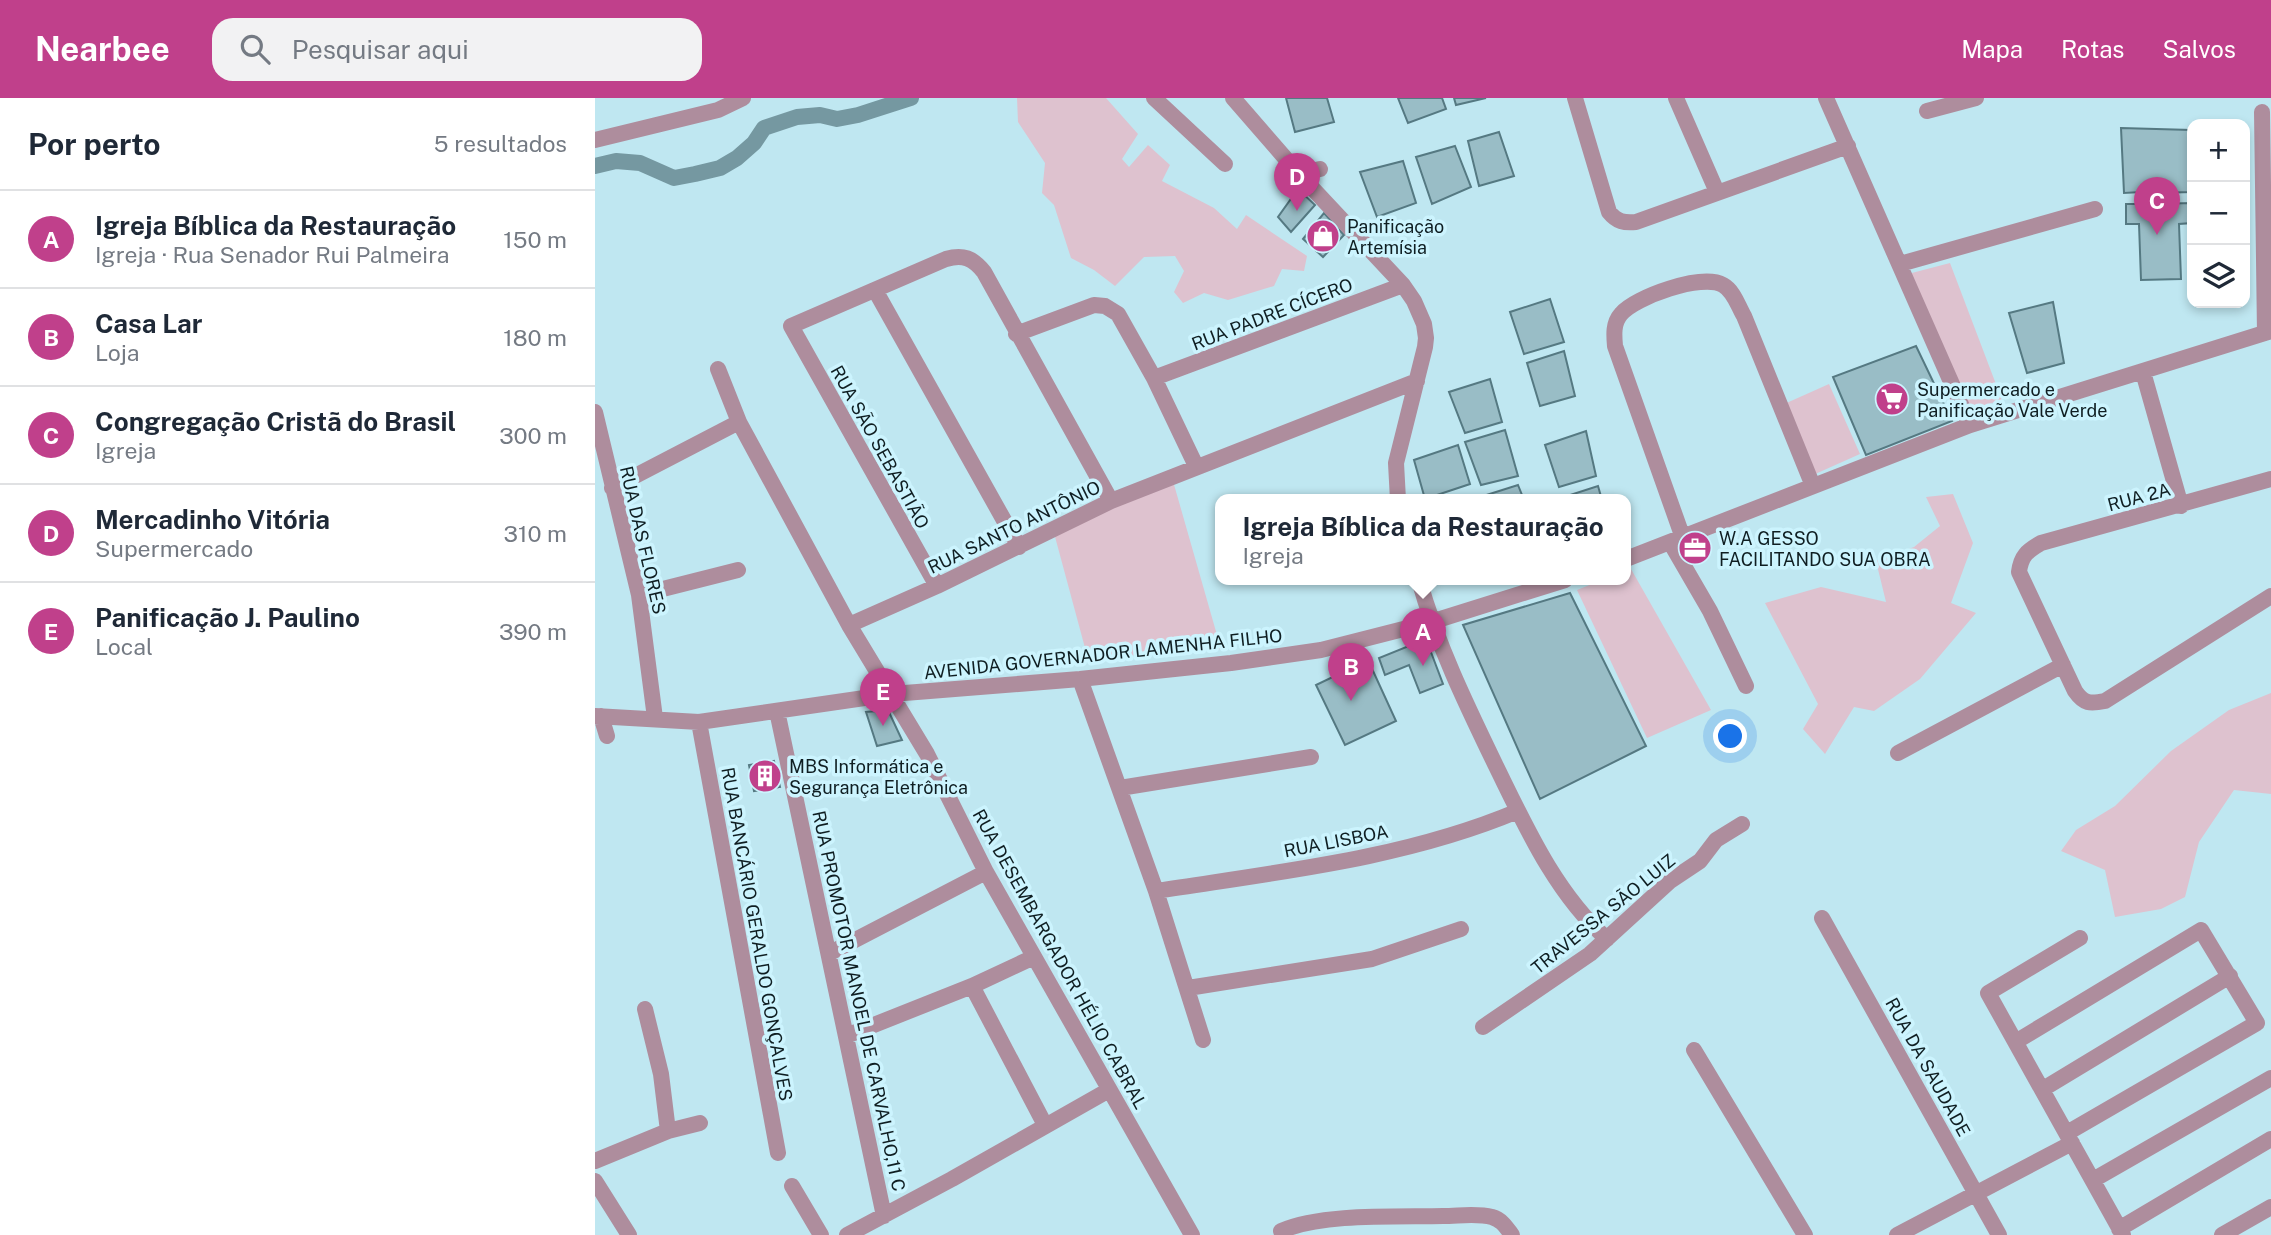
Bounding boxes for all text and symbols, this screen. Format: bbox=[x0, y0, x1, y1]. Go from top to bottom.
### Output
search box bbox=[212, 18, 702, 81]
text: Nearbee bbox=[35, 30, 170, 68]
icon: search bbox=[236, 30, 274, 68]
text: Pesquisar aqui bbox=[292, 34, 469, 65]
text: Mapa bbox=[1961, 35, 2023, 63]
text: Rotas bbox=[2061, 35, 2124, 63]
text: Salvos bbox=[2162, 35, 2236, 63]
map controls bbox=[2187, 119, 2250, 308]
button: + bbox=[2187, 119, 2250, 182]
text: Por perto bbox=[28, 126, 160, 162]
text: 5 resultados bbox=[434, 130, 567, 157]
pin: D bbox=[1274, 153, 1320, 211]
pin: C bbox=[2134, 177, 2180, 235]
button: − bbox=[2187, 182, 2250, 245]
text: Igreja Bíblica da Restauração bbox=[95, 210, 456, 241]
place label: Panificação Artemísia bbox=[1347, 216, 1444, 258]
shop icon: Panificação Artemísia bbox=[1304, 217, 1342, 255]
text: A bbox=[43, 226, 59, 253]
text: 150 m bbox=[503, 226, 567, 253]
text: Igreja · Rua Senador Rui Palmeira bbox=[95, 241, 450, 268]
button: layers bbox=[2187, 245, 2250, 308]
street label: RUA PADRE CÍCERO bbox=[1188, 273, 1355, 354]
text: Casa Lar bbox=[95, 308, 203, 339]
text: B bbox=[43, 324, 59, 351]
text: 180 m bbox=[503, 324, 567, 351]
text: Loja bbox=[95, 339, 140, 366]
street label: RUA SÃO SEBASTIÃO bbox=[826, 361, 934, 532]
place label: Supermercado e Panificação Vale Verde bbox=[1917, 379, 2108, 421]
supermarket icon: Supermercado e Panificação Vale Verde bbox=[1873, 380, 1911, 418]
text: Congregação Cristã do Brasil bbox=[95, 406, 456, 437]
text: C bbox=[43, 422, 59, 449]
text: 300 m bbox=[499, 422, 567, 449]
text: Igreja bbox=[95, 437, 156, 464]
street label: RUA DAS FLORES bbox=[616, 464, 670, 616]
street label: RUA SANTO ANTÔNIO bbox=[924, 476, 1104, 578]
street label: RUA 2A bbox=[2105, 478, 2173, 515]
popup bbox=[1215, 494, 1631, 585]
text: Mercadinho Vitória bbox=[95, 504, 330, 535]
text: Igreja Bíblica da Restauração bbox=[1242, 511, 1604, 542]
text: D bbox=[43, 520, 59, 547]
text: 310 m bbox=[504, 520, 567, 547]
place label: W.A GESSO FACILITANDO SUA OBRA bbox=[1719, 528, 1931, 570]
office icon: W.A GESSO FACILITANDO SUA OBRA bbox=[1676, 529, 1714, 567]
text: Supermercado bbox=[95, 535, 253, 562]
text: Igreja bbox=[1242, 542, 1304, 569]
text: Panificação J. Paulino bbox=[95, 602, 360, 633]
pin: A bbox=[1400, 608, 1446, 666]
text: E bbox=[44, 618, 58, 645]
text: 390 m bbox=[499, 618, 567, 645]
street label: AVENIDA GOVERNADOR LAMENHA FILHO bbox=[923, 625, 1283, 683]
text: Local bbox=[95, 633, 153, 660]
pin: B bbox=[1328, 643, 1374, 701]
pin: E bbox=[860, 668, 906, 726]
your location bbox=[1713, 719, 1747, 753]
place label: MBS Informática e Segurança Eletrônica bbox=[789, 756, 968, 798]
building icon: MBS Informática e Segurança Eletrônica bbox=[746, 757, 784, 795]
street label: RUA BANCÁRIO GERALDO GONÇALVES bbox=[717, 765, 798, 1103]
street label: RUA DESEMBARGADOR HÉLIO CABRAL bbox=[968, 805, 1152, 1113]
street label: RUA PROMOTOR MANOEL DE CARVALHO,11 C bbox=[808, 809, 910, 1193]
street label: RUA LISBOA bbox=[1282, 821, 1390, 861]
street label: TRAVESSA SÃO LUIZ bbox=[1526, 849, 1679, 978]
street label: RUA DA SAUDADE bbox=[1881, 994, 1975, 1140]

